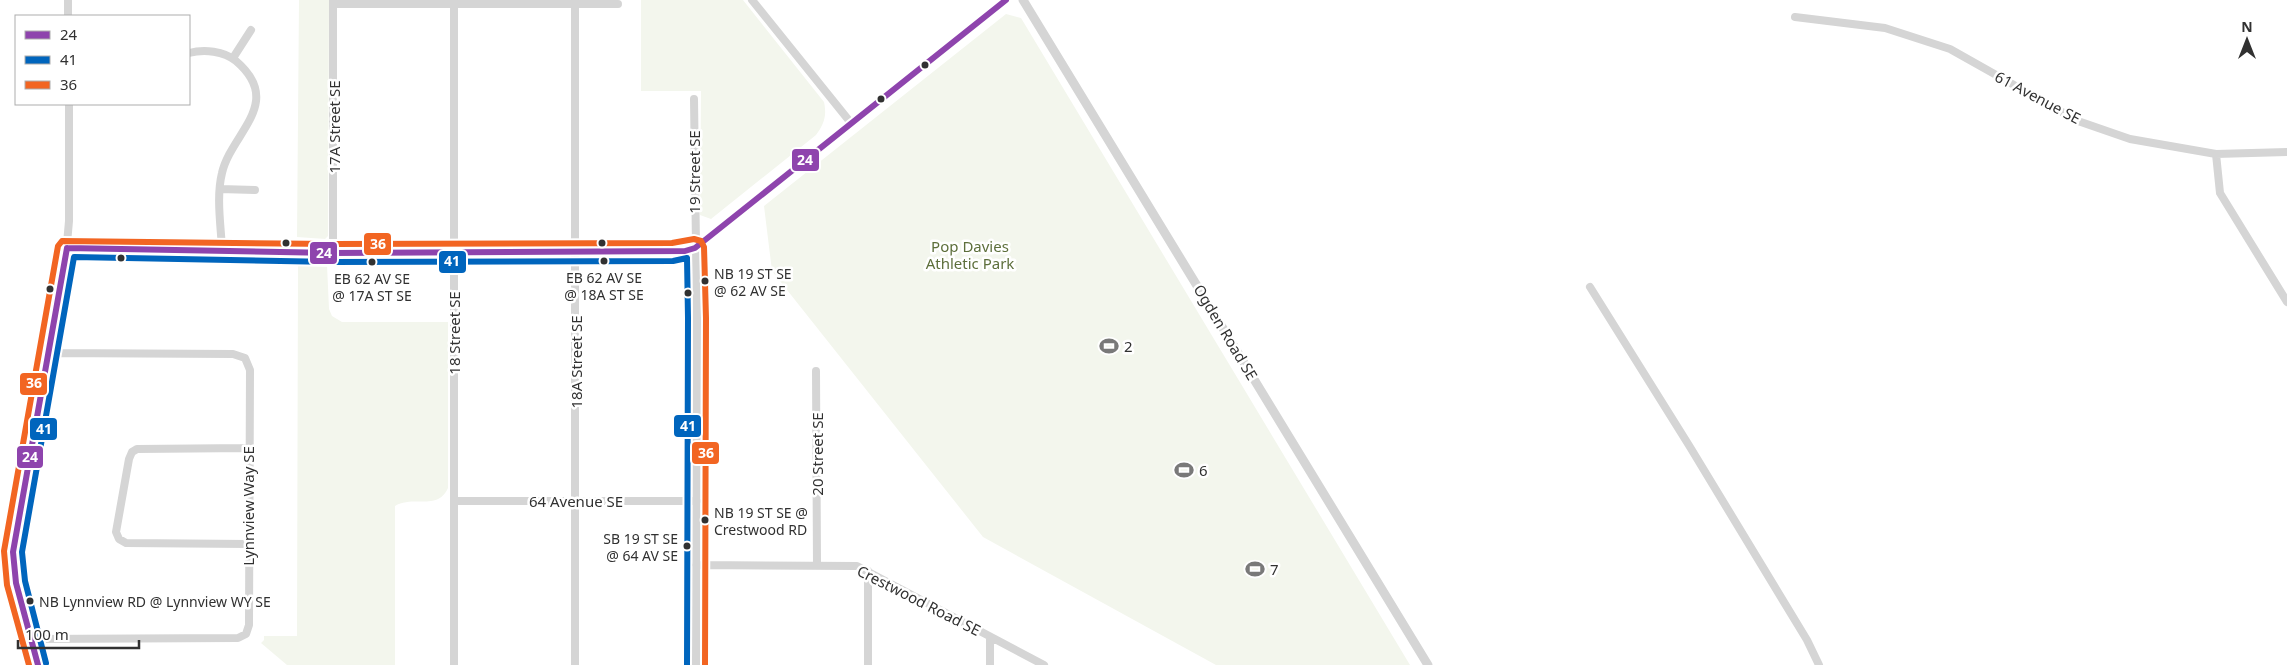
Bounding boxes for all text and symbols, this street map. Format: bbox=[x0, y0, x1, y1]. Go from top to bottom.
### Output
legend bbox=[15, 15, 190, 105]
north arrow bbox=[2222, 15, 2272, 65]
text: N bbox=[2241, 17, 2253, 36]
text: 24 bbox=[60, 24, 78, 44]
text: 41 bbox=[60, 49, 77, 69]
unlabelled marker bbox=[920, 60, 930, 70]
street label: 61 Avenue SE bbox=[1992, 66, 2084, 128]
text: 36 bbox=[60, 74, 77, 94]
street label: 17A Street SE bbox=[324, 80, 344, 174]
unlabelled marker bbox=[876, 94, 886, 104]
street label: 19 Street SE bbox=[684, 130, 704, 214]
line badge: 24 bbox=[791, 148, 820, 172]
text: 24 bbox=[797, 150, 813, 169]
line badge: 36 bbox=[363, 232, 392, 256]
text: 36 bbox=[370, 234, 386, 253]
park label: Pop Davies Athletic Park bbox=[926, 236, 1014, 273]
unlabelled marker bbox=[281, 238, 291, 248]
unlabelled marker bbox=[597, 238, 607, 248]
line badge: 24 bbox=[309, 241, 338, 265]
text: 24 bbox=[316, 243, 332, 262]
line badge: 41 bbox=[438, 250, 467, 274]
text: 41 bbox=[444, 251, 460, 270]
unlabelled marker bbox=[116, 253, 126, 263]
marker: EB 62 AV SE @ 18A ST SE bbox=[599, 256, 609, 266]
marker: EB 62 AV SE @ 17A ST SE bbox=[367, 257, 377, 267]
place label: NB 19 ST SE @ 62 AV SE bbox=[714, 264, 792, 300]
place label: EB 62 AV SE @ 18A ST SE bbox=[564, 268, 644, 304]
place label: EB 62 AV SE @ 17A ST SE bbox=[332, 269, 412, 305]
marker: NB 19 ST SE @ 62 AV SE bbox=[700, 276, 710, 286]
street label: Ogden Road SE bbox=[1190, 280, 1262, 384]
unlabelled marker bbox=[45, 284, 55, 294]
unlabelled marker bbox=[683, 288, 693, 298]
street label: 18 Street SE bbox=[444, 291, 464, 375]
street label: 18A Street SE bbox=[566, 315, 586, 409]
sports icon: 2 bbox=[1098, 335, 1120, 357]
place label: 2 bbox=[1124, 336, 1133, 356]
line badge: 36 bbox=[19, 372, 48, 396]
text: 36 bbox=[26, 373, 42, 392]
street label: 20 Street SE bbox=[807, 412, 827, 496]
line badge: 41 bbox=[673, 414, 702, 438]
text: 41 bbox=[680, 416, 696, 435]
line badge: 41 bbox=[29, 417, 58, 441]
text: 41 bbox=[36, 419, 52, 438]
line badge: 36 bbox=[691, 441, 720, 465]
text: 36 bbox=[698, 443, 714, 462]
line badge: 24 bbox=[16, 445, 44, 469]
street label: Lynnview Way SE bbox=[238, 446, 258, 566]
text: 24 bbox=[22, 447, 38, 466]
sports icon: 6 bbox=[1173, 459, 1195, 481]
place label: 6 bbox=[1199, 460, 1208, 480]
street label: 64 Avenue SE bbox=[529, 491, 623, 511]
place label: NB 19 ST SE @ Crestwood RD bbox=[714, 503, 808, 539]
marker: NB 19 ST SE @ Crestwood RD bbox=[700, 515, 710, 525]
place label: SB 19 ST SE @ 64 AV SE bbox=[603, 529, 678, 565]
marker: SB 19 ST SE @ 64 AV SE bbox=[682, 541, 692, 551]
sports icon: 7 bbox=[1244, 558, 1266, 580]
place label: 7 bbox=[1270, 559, 1279, 579]
street label: Crestwood Road SE bbox=[854, 560, 984, 640]
place label: NB Lynnview RD @ Lynnview WY SE bbox=[39, 592, 271, 611]
marker: NB Lynnview RD @ Lynnview WY SE bbox=[25, 596, 35, 606]
scale bar bbox=[18, 618, 139, 650]
text: 100 m bbox=[25, 624, 69, 644]

